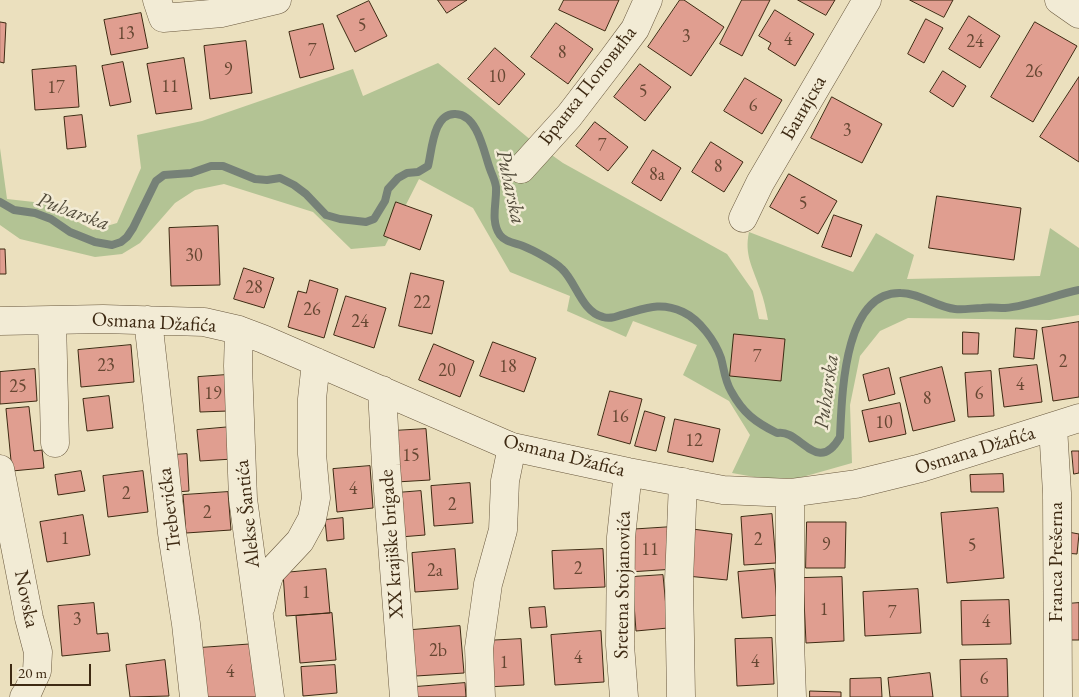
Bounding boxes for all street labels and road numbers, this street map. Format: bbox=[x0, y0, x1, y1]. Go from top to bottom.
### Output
street label: Бранка Поповића bbox=[534, 21, 642, 151]
street label: Банијска bbox=[776, 72, 832, 144]
street label: Osmana Džafića bbox=[91, 308, 217, 338]
street label: Osmana Džafića bbox=[912, 421, 1038, 481]
street label: Osmana Džafića bbox=[501, 429, 627, 483]
street label: Alekse Šantića bbox=[230, 459, 266, 569]
street label: Trebevićka bbox=[153, 466, 187, 552]
street label: XX krajiške brigade bbox=[375, 469, 409, 619]
street label: Franca Prešerna bbox=[1045, 502, 1069, 622]
street label: Sretena Stojanovića bbox=[610, 511, 636, 659]
street label: Novska bbox=[8, 568, 44, 630]

